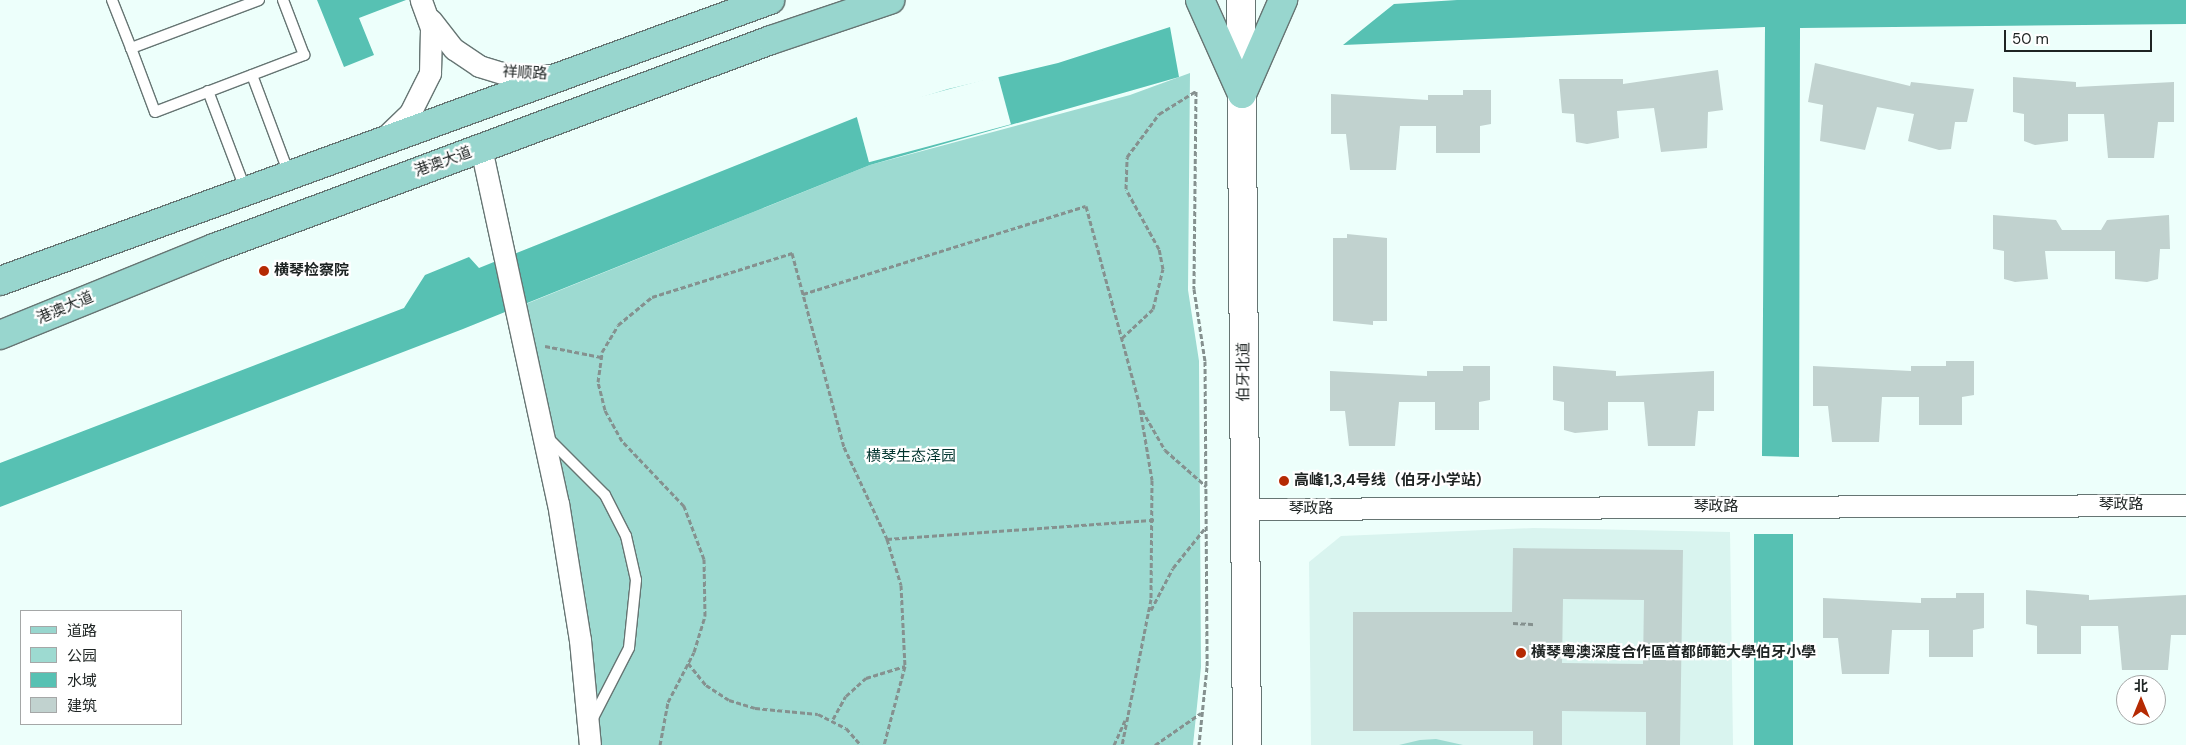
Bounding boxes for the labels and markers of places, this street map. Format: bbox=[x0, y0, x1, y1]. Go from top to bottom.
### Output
place label: 横琴检察院 bbox=[274, 262, 349, 280]
marker: 横琴检察院 bbox=[258, 265, 270, 277]
place label: 高峰1,3,4号线（伯牙小学站） bbox=[1294, 472, 1491, 490]
marker: 高峰1,3,4号线（伯牙小学站） bbox=[1278, 475, 1290, 487]
place label: 橫琴粵澳深度合作區首都師範大學伯牙小學 bbox=[1531, 644, 1816, 662]
marker: 橫琴粵澳深度合作區首都師範大學伯牙小學 bbox=[1515, 647, 1527, 659]

